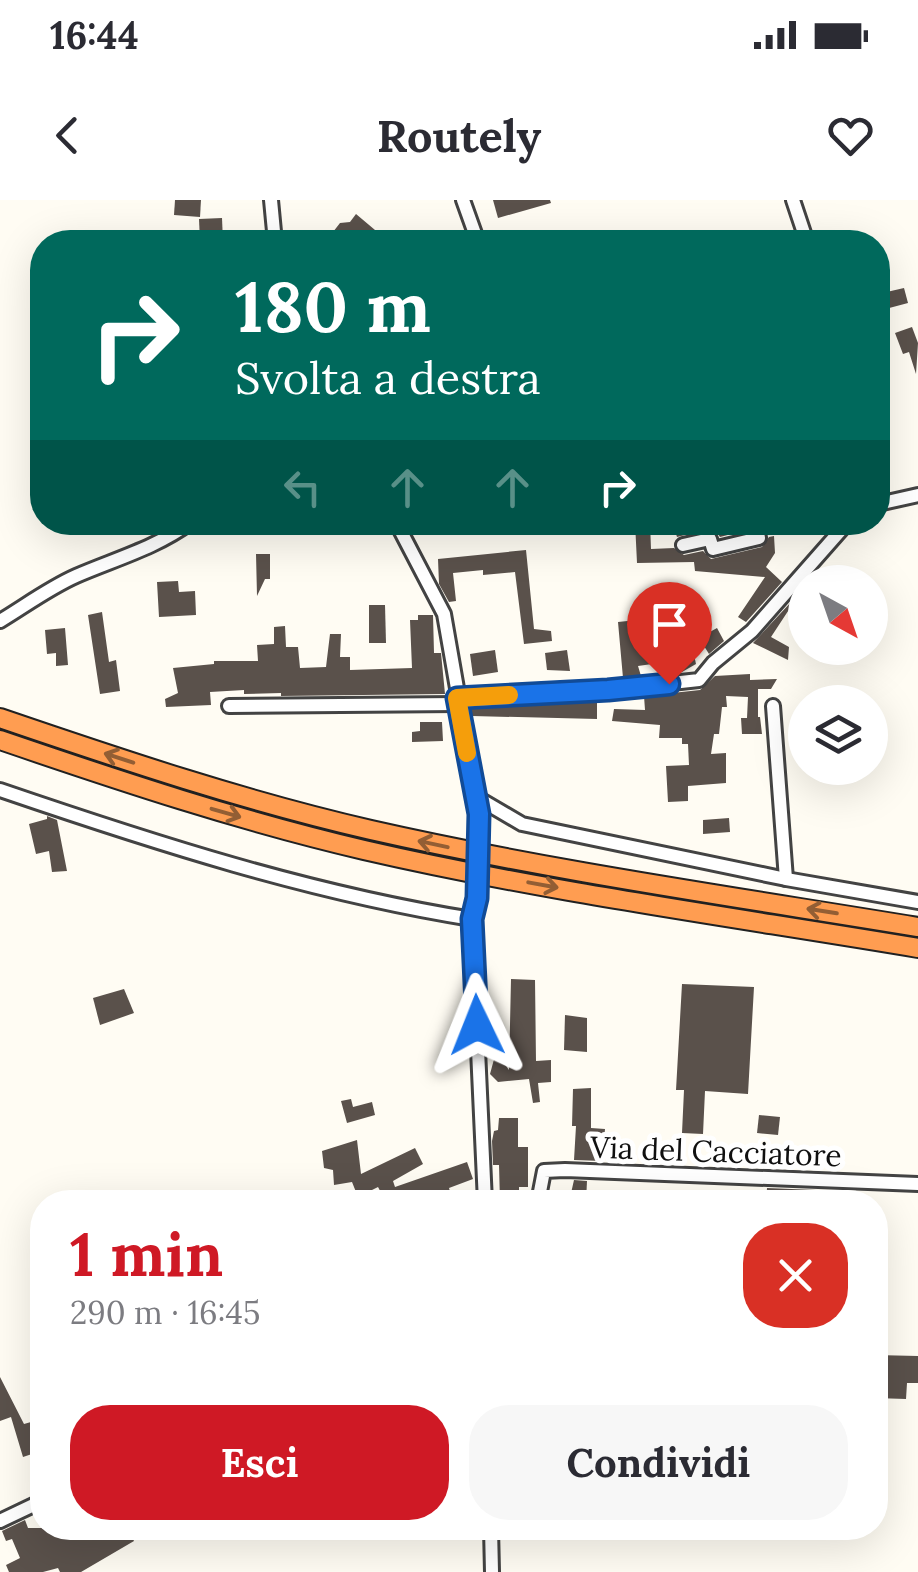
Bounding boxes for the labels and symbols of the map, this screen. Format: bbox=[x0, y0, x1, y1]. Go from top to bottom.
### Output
north arrow bbox=[788, 565, 888, 665]
pin bbox=[627, 582, 712, 685]
one-way arrow bbox=[104, 748, 136, 766]
one-way arrow bbox=[210, 805, 241, 824]
one-way arrow bbox=[418, 833, 450, 852]
one-way arrow bbox=[526, 877, 558, 895]
one-way arrow bbox=[806, 901, 839, 920]
position arrow bbox=[425, 973, 529, 1077]
street label: Via del Cacciatore bbox=[589, 1128, 842, 1174]

